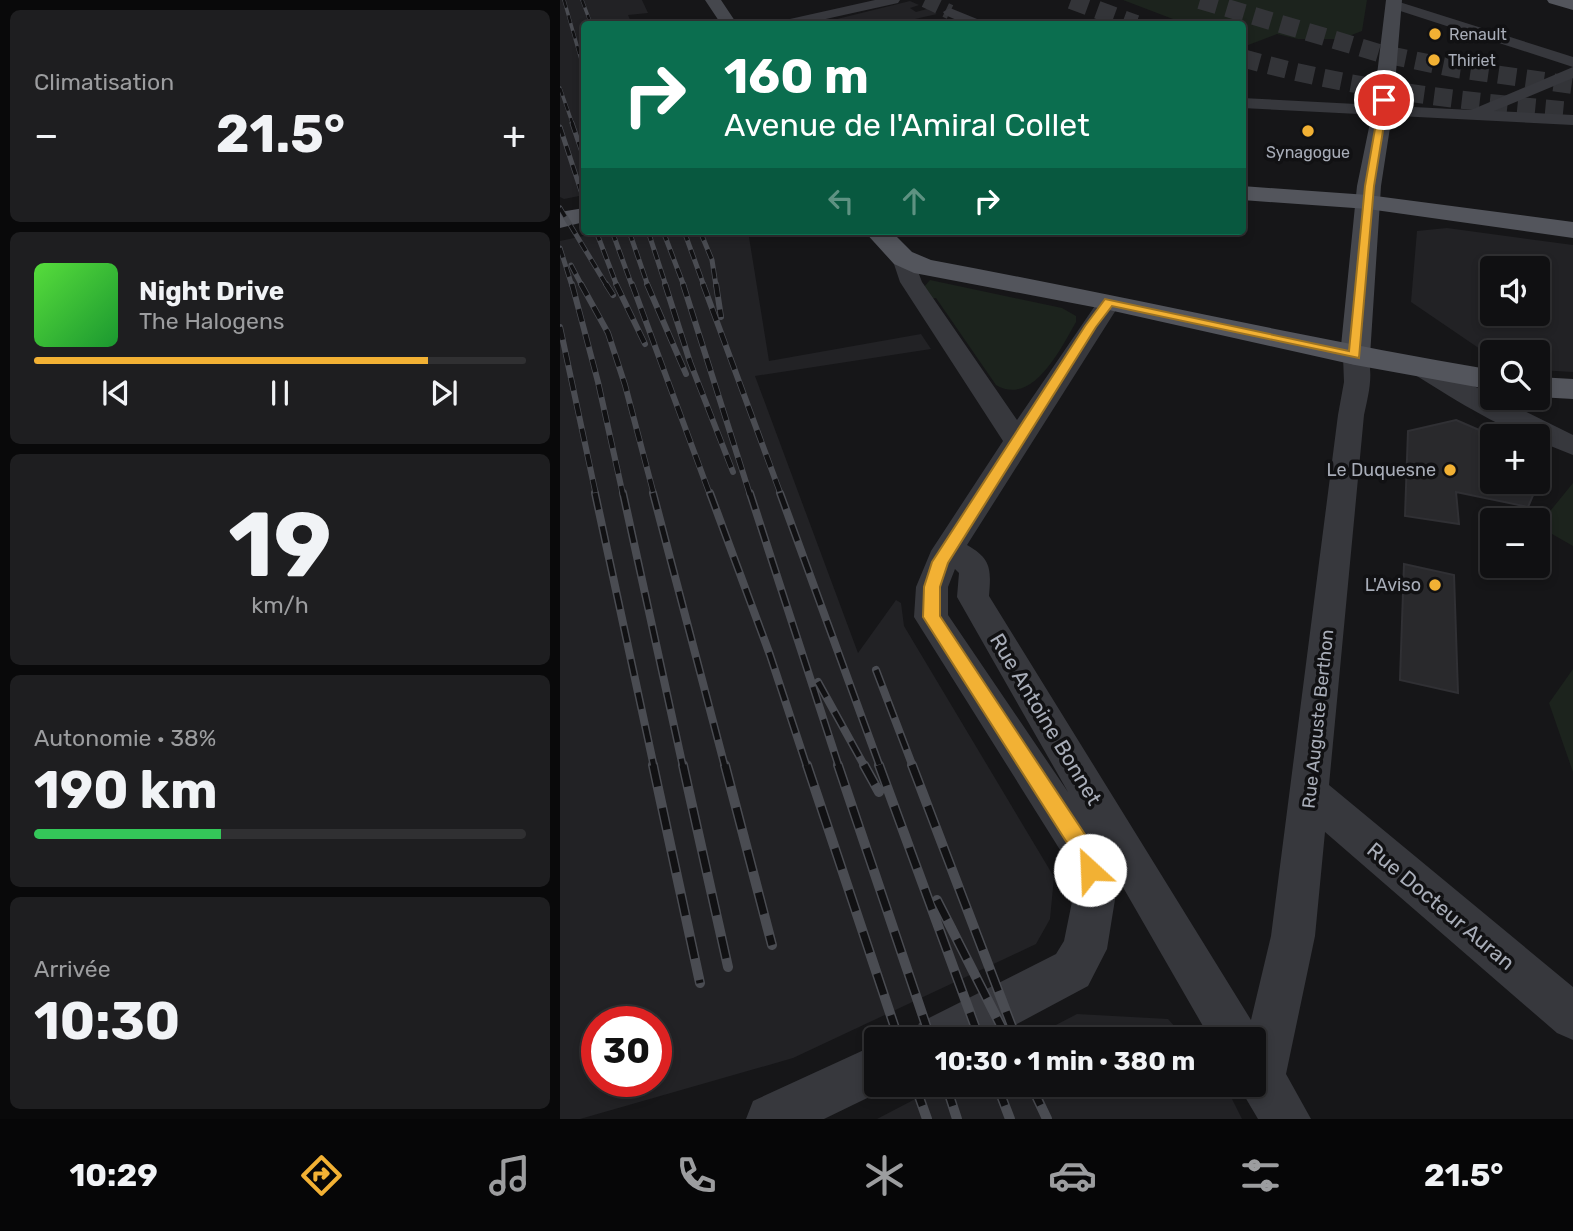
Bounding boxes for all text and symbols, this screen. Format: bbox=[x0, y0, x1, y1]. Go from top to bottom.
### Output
place label: Renault bbox=[1449, 25, 1507, 44]
marker: Renault bbox=[1427, 26, 1443, 42]
text: 160 m bbox=[724, 47, 869, 105]
icon: right bbox=[609, 49, 700, 140]
place label: Thiriet bbox=[1448, 51, 1496, 70]
marker: Thiriet bbox=[1426, 52, 1442, 68]
text: Climatisation bbox=[34, 68, 174, 96]
pin bbox=[1354, 70, 1414, 130]
icon: arrive bbox=[1365, 81, 1403, 119]
text: 21.5° bbox=[216, 103, 345, 165]
text: Avenue de l'Amiral Collet bbox=[724, 106, 1090, 144]
text: − bbox=[34, 112, 59, 158]
text: + bbox=[502, 112, 526, 158]
marker: Synagogue bbox=[1300, 123, 1316, 139]
place label: Synagogue bbox=[1266, 143, 1350, 162]
icon: left bbox=[822, 182, 860, 220]
icon: ahead bbox=[895, 182, 933, 220]
icon: right bbox=[968, 182, 1006, 220]
map controls bbox=[1480, 256, 1550, 578]
button: sound bbox=[1480, 256, 1550, 326]
text: Night Drive bbox=[139, 276, 284, 307]
text: The Halogens bbox=[139, 307, 285, 335]
button: search bbox=[1480, 340, 1550, 410]
icon: previous bbox=[97, 374, 135, 412]
icon: pause bbox=[261, 374, 299, 412]
icon: next bbox=[425, 374, 463, 412]
button: + bbox=[1480, 424, 1550, 494]
place label: Le Duquesne bbox=[1327, 459, 1436, 481]
marker: Le Duquesne bbox=[1442, 462, 1458, 478]
text: 19 bbox=[228, 491, 332, 599]
button: − bbox=[1480, 508, 1550, 578]
place label: L'Aviso bbox=[1365, 574, 1421, 596]
marker: L'Aviso bbox=[1427, 577, 1443, 593]
text: km/h bbox=[251, 591, 309, 619]
street label: Rue Auguste Berthon bbox=[1298, 628, 1338, 810]
street label: Rue Antoine Bonnet bbox=[985, 629, 1107, 809]
text: Autonomie · 38% bbox=[34, 724, 216, 752]
text: 190 km bbox=[34, 759, 218, 821]
position arrow bbox=[1053, 833, 1127, 907]
street label: Rue Docteur Auran bbox=[1362, 837, 1520, 975]
text: Arrivée bbox=[34, 955, 111, 983]
text: 10:30 bbox=[34, 990, 180, 1052]
speed limit sign: 30 bbox=[581, 1006, 672, 1097]
text: 10:30 · 1 min · 380 m bbox=[935, 1046, 1195, 1077]
icon: directions bbox=[297, 1151, 346, 1200]
icon: music bbox=[485, 1151, 534, 1200]
icon: phone bbox=[672, 1151, 721, 1200]
icon: climate bbox=[860, 1151, 909, 1200]
icon: car bbox=[1048, 1151, 1097, 1200]
icon: filters bbox=[1236, 1151, 1285, 1200]
text: 10:29 bbox=[69, 1156, 158, 1194]
text: 21.5° bbox=[1424, 1156, 1504, 1194]

